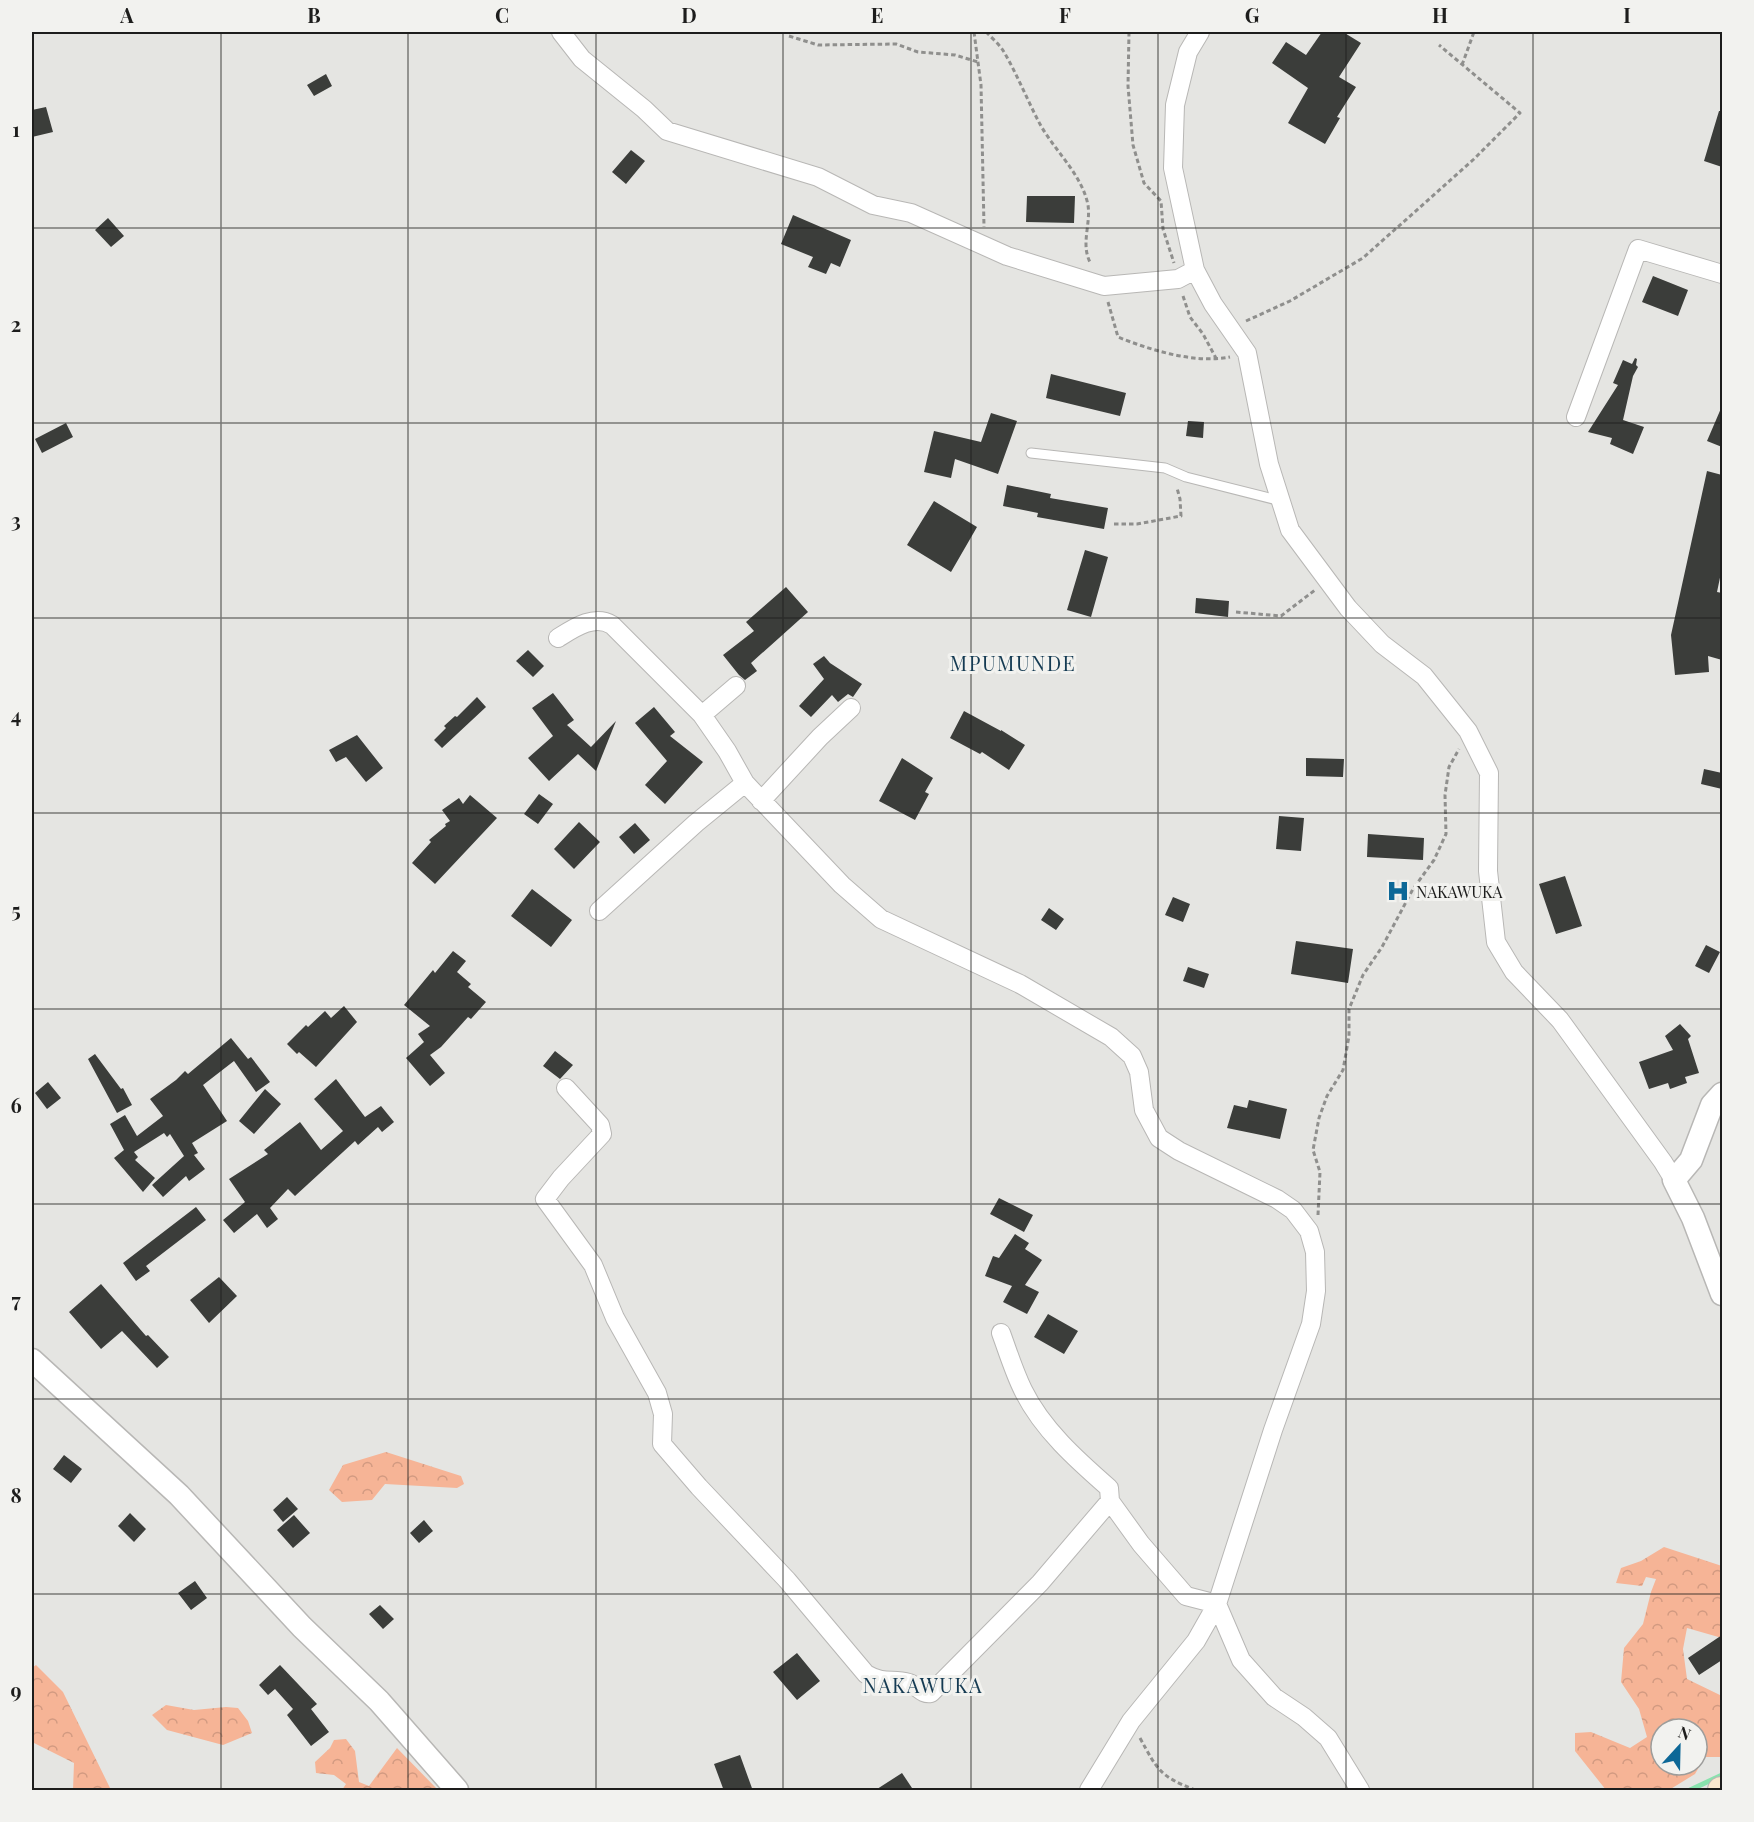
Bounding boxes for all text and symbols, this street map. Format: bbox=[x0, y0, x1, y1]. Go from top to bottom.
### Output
text: A bbox=[119, 1, 134, 28]
text: B bbox=[307, 1, 321, 28]
text: C bbox=[495, 1, 509, 28]
text: D bbox=[681, 1, 697, 28]
text: E bbox=[871, 1, 883, 28]
text: F bbox=[1059, 1, 1071, 28]
text: G bbox=[1245, 1, 1260, 28]
text: H bbox=[1432, 1, 1448, 28]
text: I bbox=[1623, 1, 1631, 28]
text: 1 bbox=[12, 115, 20, 142]
text: 2 bbox=[11, 310, 21, 337]
text: 3 bbox=[11, 506, 21, 533]
district label: MPUMUNDE bbox=[950, 649, 1076, 676]
text: 4 bbox=[11, 701, 21, 728]
hospital icon: NAKAWUKA bbox=[1385, 878, 1411, 904]
place label: NAKAWUKA bbox=[1416, 881, 1504, 902]
text: 5 bbox=[11, 896, 21, 923]
text: 6 bbox=[10, 1091, 22, 1118]
text: 7 bbox=[11, 1286, 21, 1313]
text: 8 bbox=[10, 1481, 22, 1508]
district label: NAKAWUKA bbox=[863, 1671, 983, 1698]
text: 9 bbox=[10, 1676, 22, 1703]
north arrow bbox=[1649, 1717, 1709, 1777]
text: N bbox=[1676, 1721, 1695, 1745]

